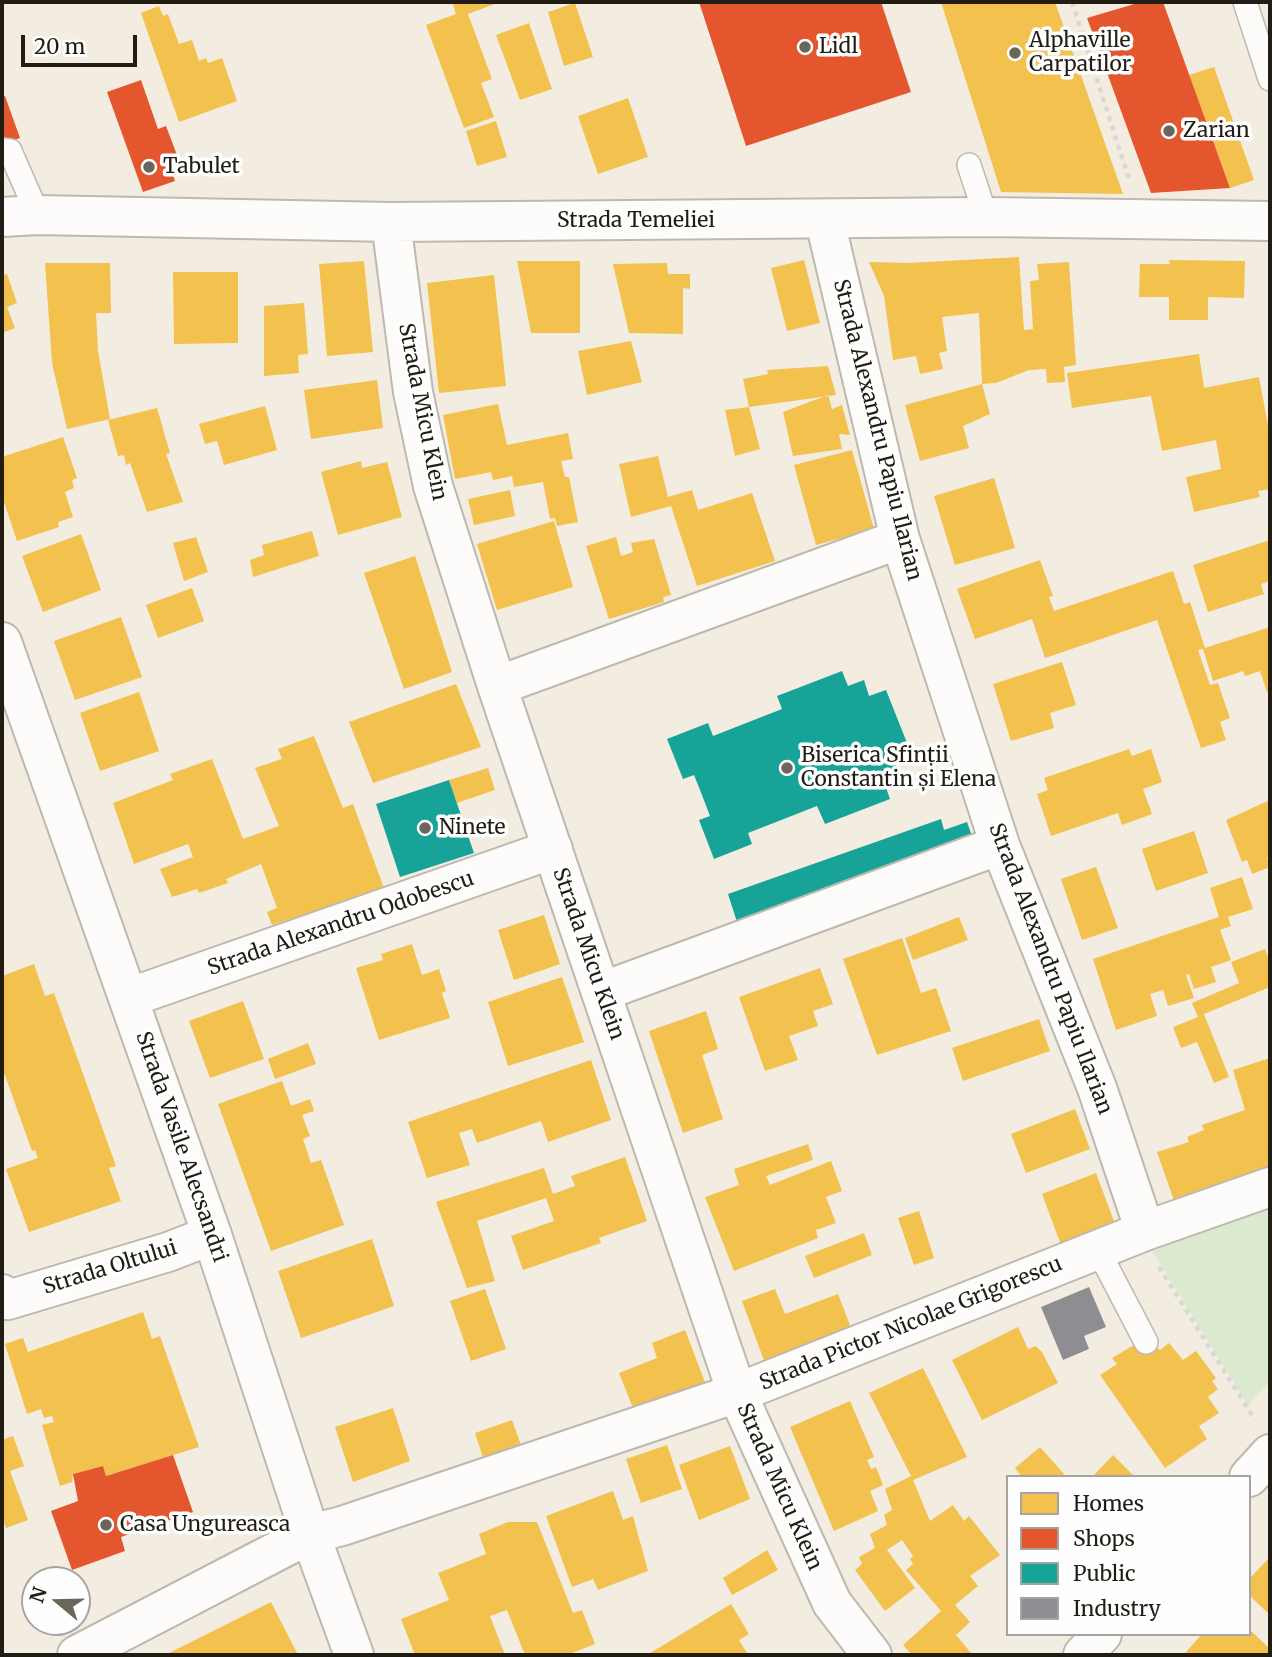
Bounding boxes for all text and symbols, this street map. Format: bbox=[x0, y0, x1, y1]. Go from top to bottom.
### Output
scale bar bbox=[24, 21, 140, 65]
place label: Alphaville Carpatilor bbox=[1029, 28, 1131, 78]
text: 20 m bbox=[34, 33, 85, 60]
place label: Lidl bbox=[819, 34, 858, 60]
marker: Lidl bbox=[797, 39, 813, 55]
marker: Alphaville Carpatilor bbox=[1007, 45, 1023, 61]
place label: Zarian bbox=[1183, 118, 1250, 144]
marker: Zarian bbox=[1161, 123, 1177, 139]
place label: Tabulet bbox=[163, 154, 240, 180]
marker: Tabulet bbox=[141, 159, 157, 175]
street label: Strada Temeliei bbox=[557, 208, 715, 234]
street label: Strada Alexandru Papiu Ilarian bbox=[827, 277, 927, 583]
street label: Strada Micu Klein bbox=[392, 321, 452, 503]
place label: Biserica Sfinții Constantin și Elena bbox=[801, 743, 996, 793]
marker: Biserica Sfinții Constantin și Elena bbox=[779, 760, 795, 776]
place label: Ninete bbox=[439, 815, 506, 841]
marker: Ninete bbox=[417, 820, 433, 836]
street label: Strada Alexandru Papiu Ilarian bbox=[983, 820, 1117, 1118]
street label: Strada Micu Klein bbox=[547, 865, 629, 1043]
street label: Strada Alexandru Odobescu bbox=[205, 867, 477, 981]
street label: Strada Vasile Alecsandri bbox=[130, 1028, 232, 1266]
street label: Strada Oltului bbox=[40, 1236, 180, 1300]
street label: Strada Pictor Nicolae Grigorescu bbox=[756, 1252, 1066, 1396]
street label: Strada Micu Klein bbox=[731, 1400, 827, 1574]
legend bbox=[1006, 1475, 1251, 1636]
text: Homes bbox=[1073, 1490, 1144, 1517]
place label: Casa Ungureasca bbox=[120, 1512, 290, 1538]
marker: Casa Ungureasca bbox=[98, 1517, 114, 1533]
text: Shops bbox=[1073, 1525, 1135, 1552]
text: Public bbox=[1073, 1560, 1136, 1587]
north arrow bbox=[21, 1566, 91, 1636]
text: N bbox=[24, 1584, 52, 1606]
text: Industry bbox=[1073, 1595, 1161, 1622]

